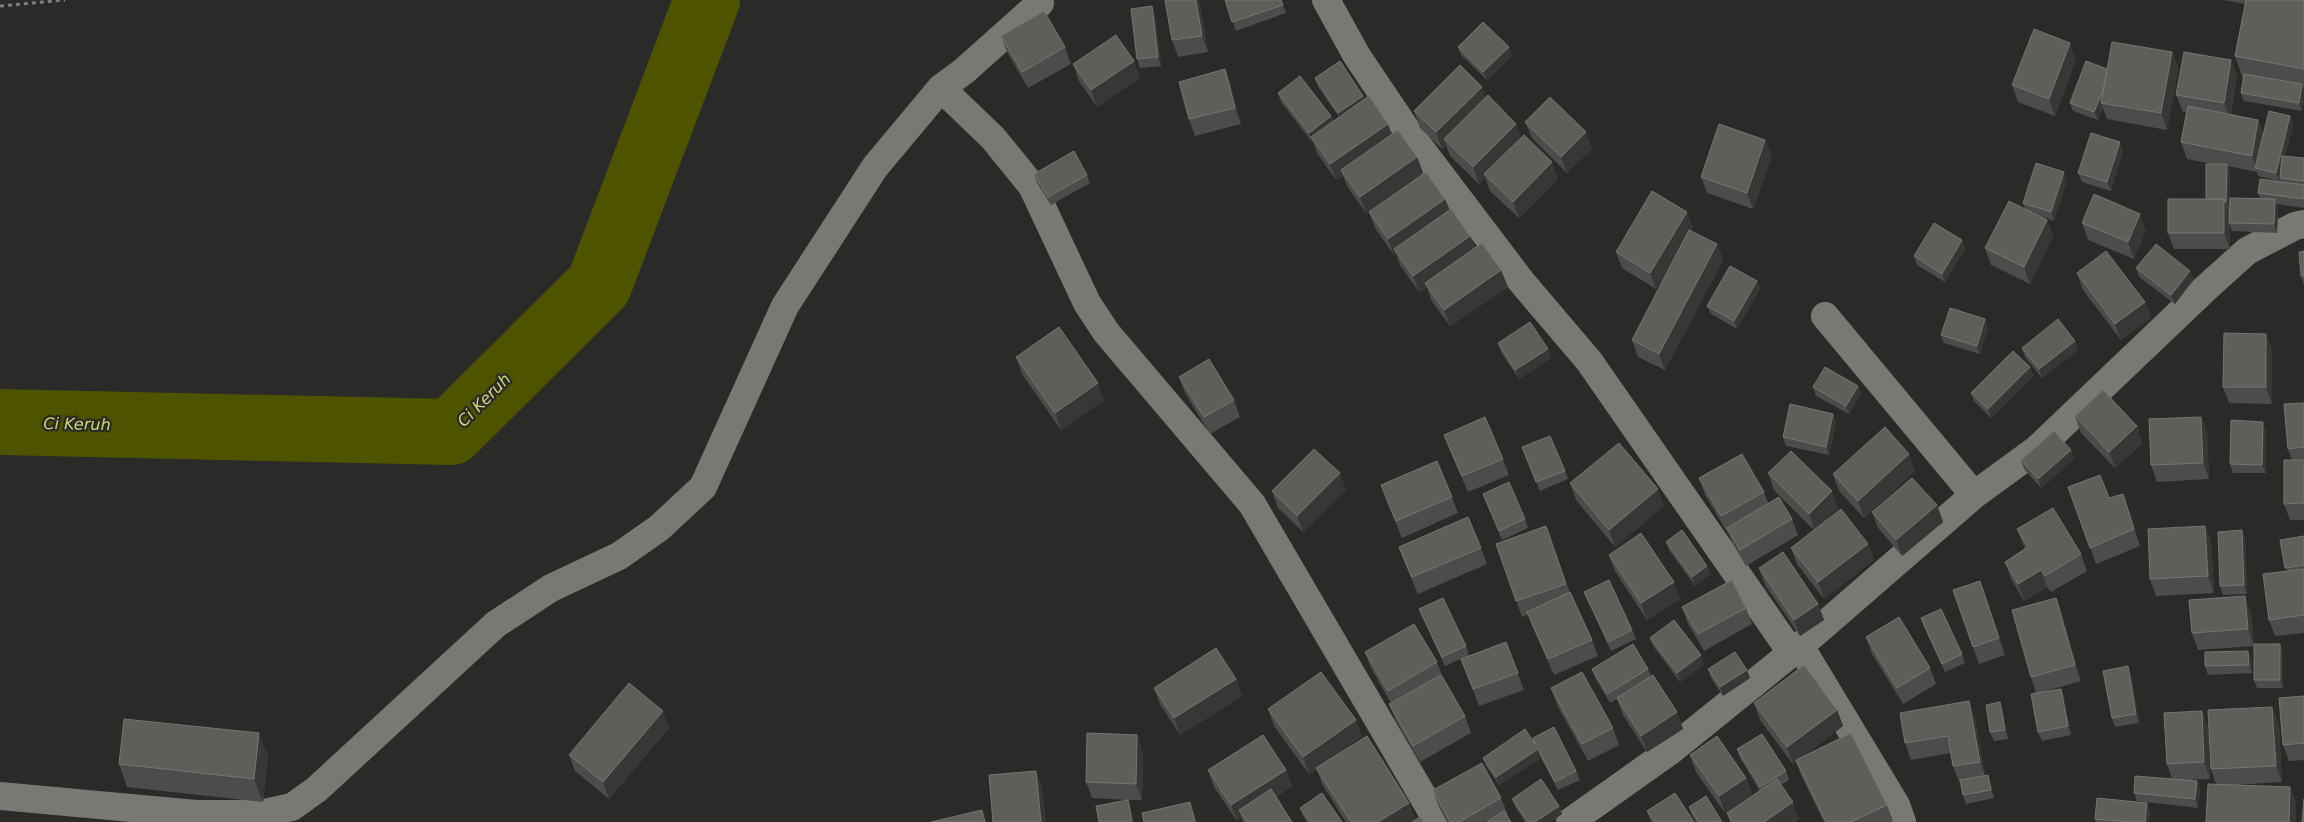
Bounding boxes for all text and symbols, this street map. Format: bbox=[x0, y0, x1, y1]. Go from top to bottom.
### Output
water label: Ci Keruh bbox=[453, 369, 515, 431]
water label: Ci Keruh bbox=[43, 414, 111, 434]

